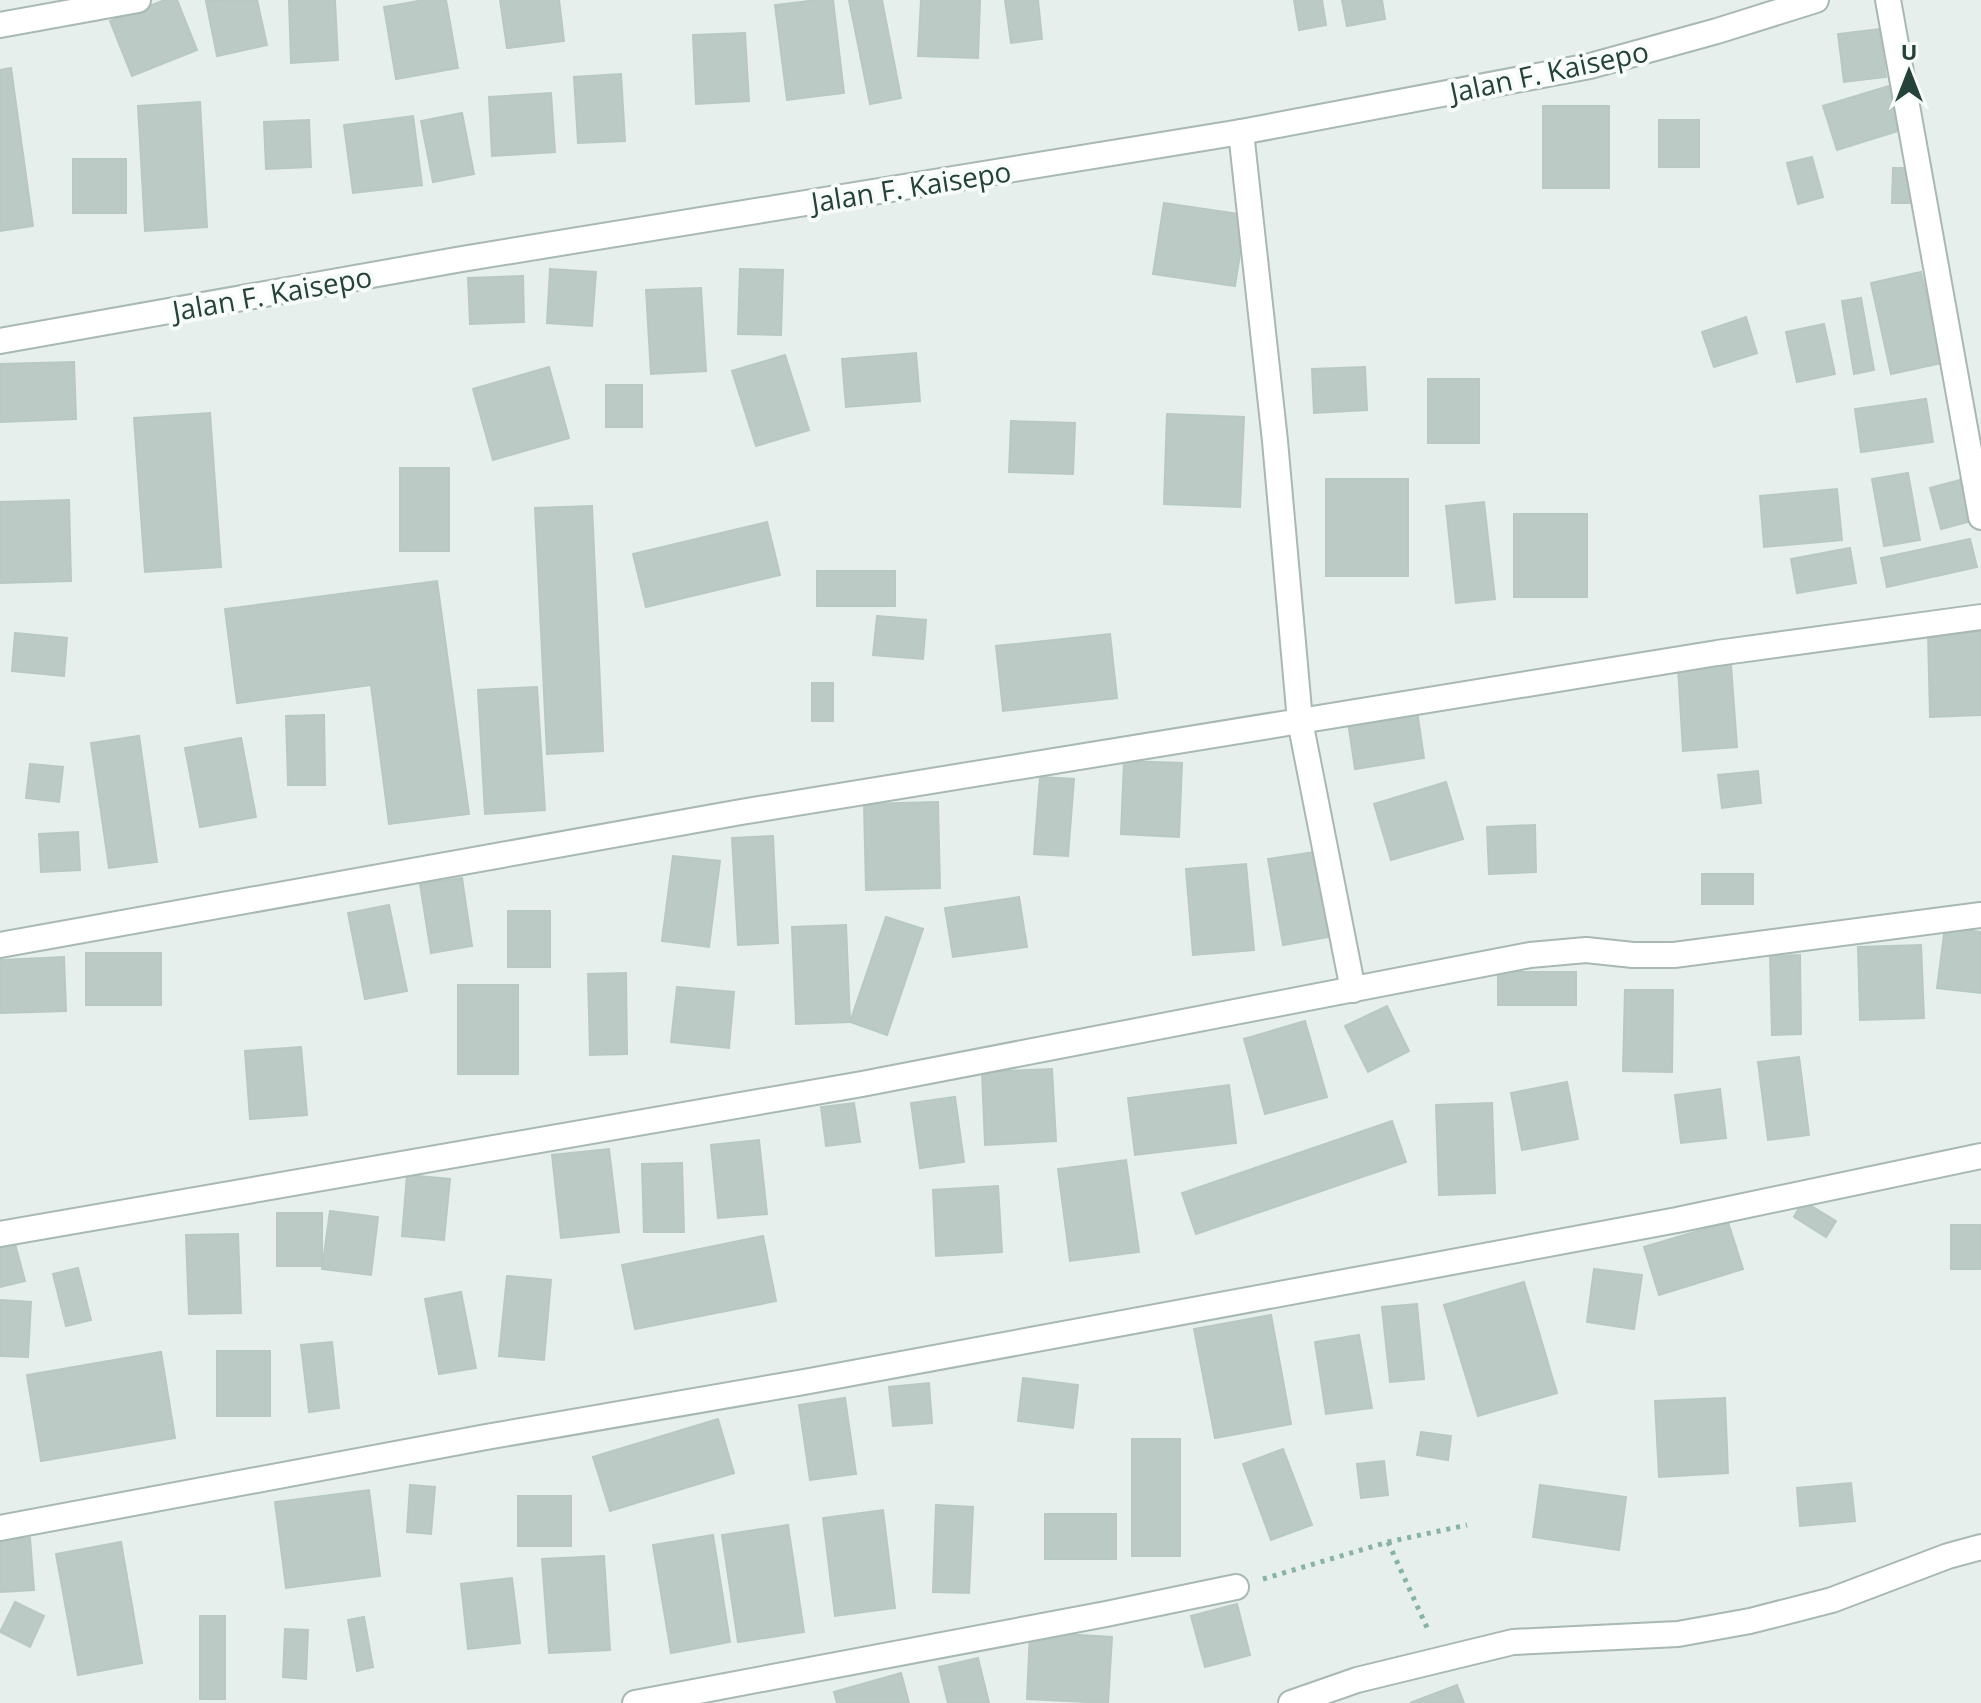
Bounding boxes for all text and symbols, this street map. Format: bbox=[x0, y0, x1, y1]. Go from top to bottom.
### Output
street label: Jalan F. Kaisepo bbox=[1443, 31, 1652, 111]
north arrow bbox=[1869, 32, 1949, 112]
text: U bbox=[1901, 36, 1917, 66]
street label: Jalan F. Kaisepo bbox=[805, 151, 1014, 221]
street label: Jalan F. Kaisepo bbox=[166, 257, 375, 330]

